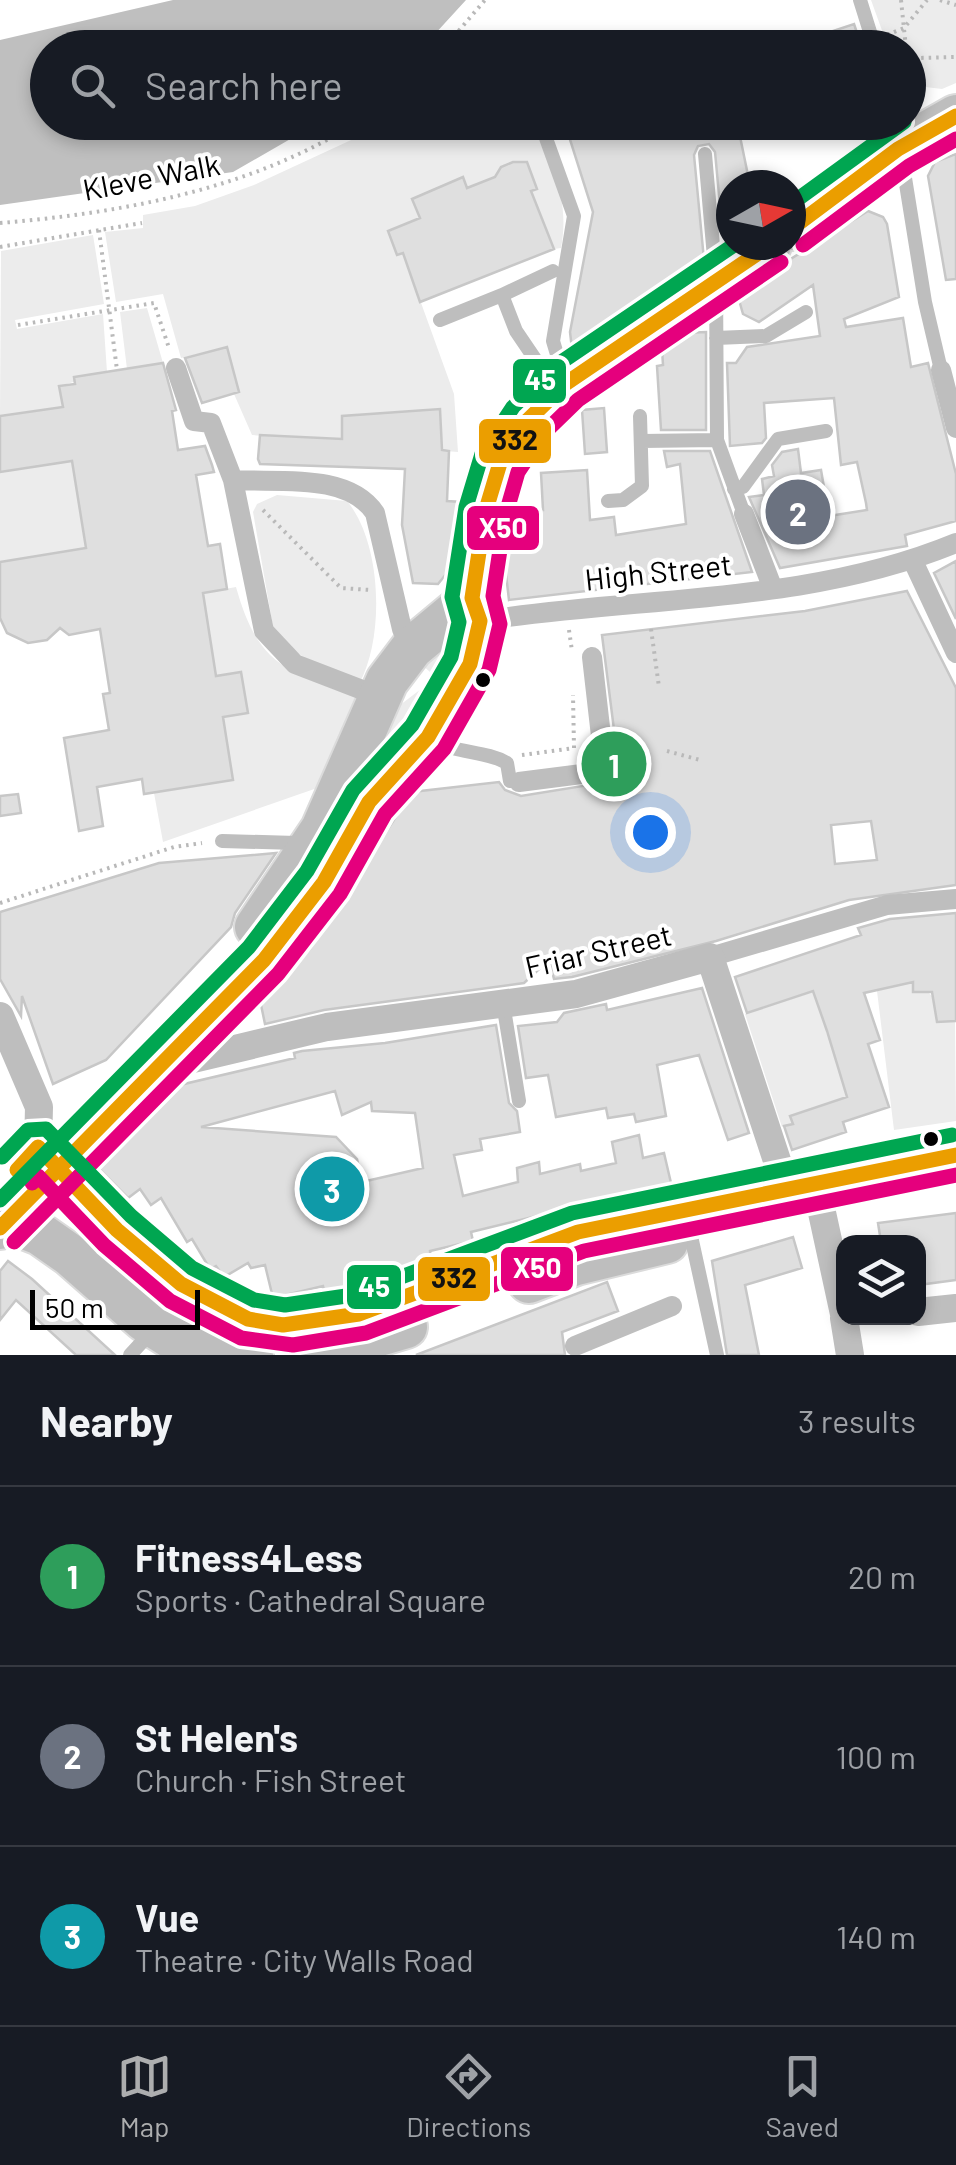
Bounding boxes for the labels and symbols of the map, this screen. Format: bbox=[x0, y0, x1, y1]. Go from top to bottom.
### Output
street label: Kleve Walk bbox=[79, 145, 223, 207]
north arrow bbox=[716, 170, 806, 260]
line badge: 45 bbox=[511, 357, 568, 405]
text: 45 bbox=[524, 362, 556, 396]
line badge: 332 bbox=[477, 417, 553, 465]
text: 332 bbox=[492, 422, 538, 456]
pin: 2 bbox=[766, 474, 830, 550]
line badge: X50 bbox=[465, 504, 541, 552]
text: X50 bbox=[479, 510, 527, 544]
street label: High Street bbox=[583, 545, 733, 597]
unlabelled marker bbox=[473, 670, 493, 690]
pin: 1 bbox=[582, 726, 646, 802]
your location bbox=[625, 807, 676, 858]
street label: Friar Street bbox=[521, 916, 675, 984]
unlabelled marker bbox=[921, 1129, 941, 1149]
pin: 3 bbox=[300, 1152, 364, 1226]
line badge: X50 bbox=[499, 1245, 575, 1293]
text: X50 bbox=[513, 1250, 561, 1284]
line badge: 332 bbox=[416, 1255, 492, 1303]
text: 332 bbox=[431, 1260, 477, 1294]
line badge: 45 bbox=[345, 1263, 403, 1311]
text: 45 bbox=[358, 1269, 390, 1303]
scale bar bbox=[30, 1285, 200, 1330]

